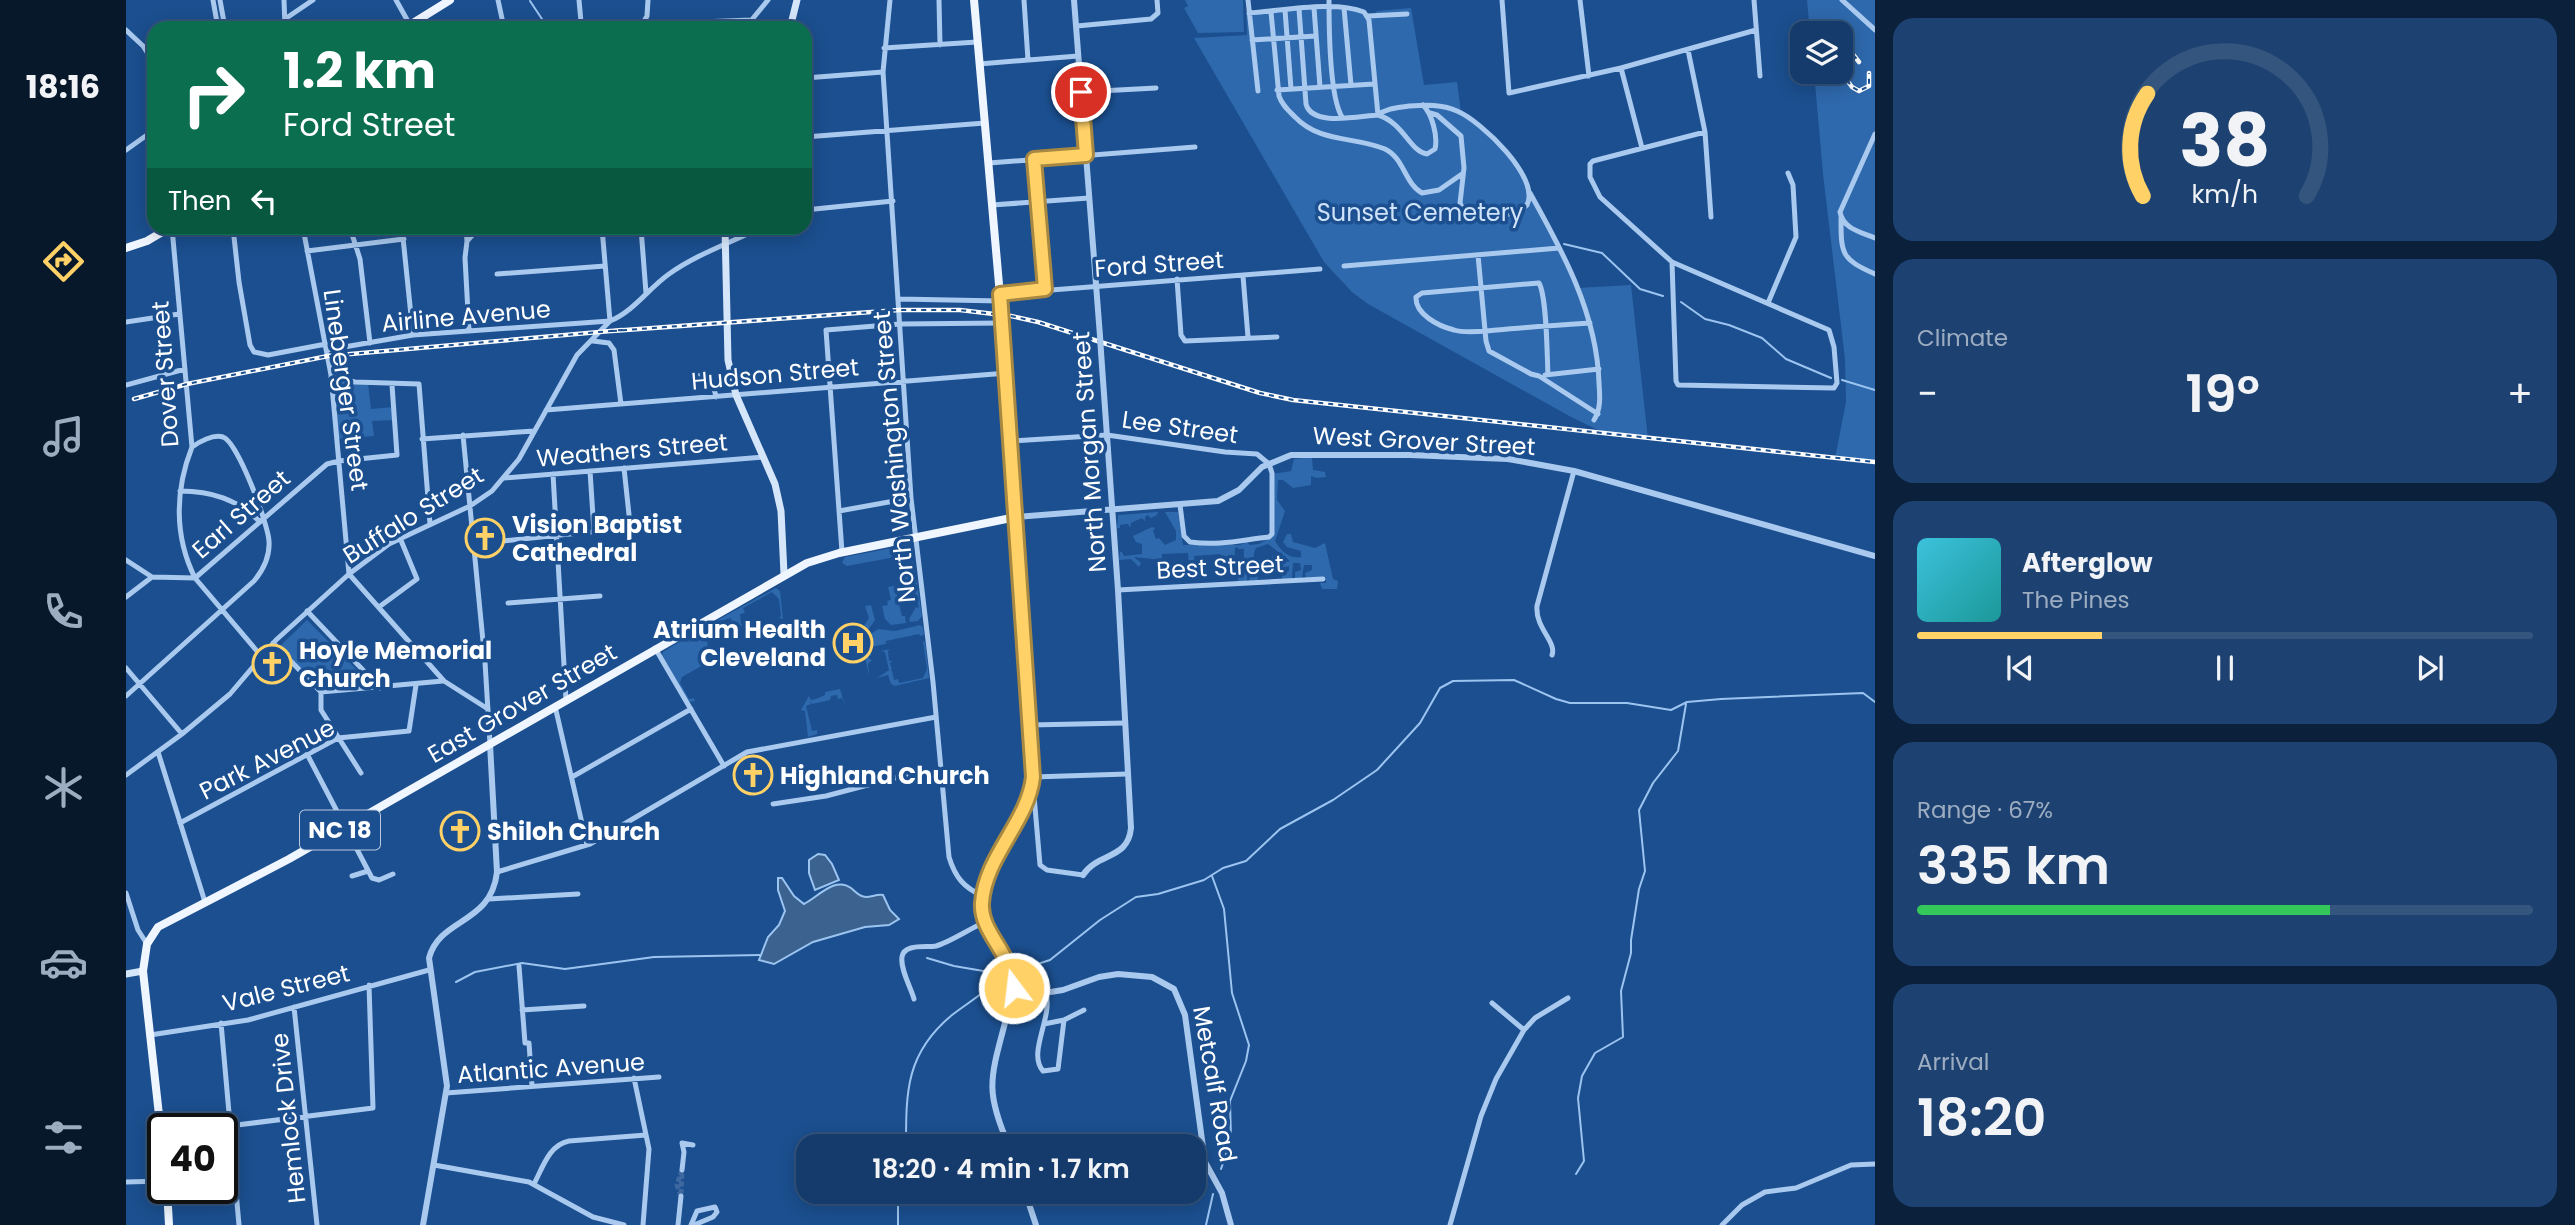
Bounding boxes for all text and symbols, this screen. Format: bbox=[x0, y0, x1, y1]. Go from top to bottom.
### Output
map controls bbox=[1790, 21, 1853, 84]
button: layers bbox=[1790, 21, 1853, 84]
text: 1.2 km bbox=[283, 37, 436, 105]
icon: right bbox=[168, 49, 259, 140]
pin bbox=[1051, 62, 1111, 122]
text: 18:16 bbox=[26, 64, 100, 109]
icon: arrive bbox=[1062, 73, 1100, 111]
text: 38 bbox=[2179, 90, 2271, 191]
text: Ford Street bbox=[283, 102, 455, 147]
text: km/h bbox=[2192, 177, 2258, 212]
icon: left bbox=[245, 182, 283, 220]
text: Then bbox=[168, 183, 231, 219]
park label: Sunset Cemetery bbox=[1317, 196, 1524, 229]
icon: directions bbox=[39, 237, 88, 286]
street label: Ford Street bbox=[1093, 243, 1225, 285]
street label: Lineberger Street bbox=[316, 287, 376, 493]
street label: Airline Avenue bbox=[380, 292, 552, 340]
street label: Dover Street bbox=[143, 300, 187, 448]
street label: North Washington Street bbox=[865, 310, 923, 604]
text: Climate bbox=[1917, 322, 2008, 354]
street label: North Morgan Street bbox=[1064, 331, 1114, 573]
street label: Hudson Street bbox=[690, 350, 860, 398]
text: 19° bbox=[2185, 357, 2260, 430]
text: − bbox=[1917, 367, 1938, 420]
text: + bbox=[2507, 367, 2533, 420]
street label: Lee Street bbox=[1120, 403, 1240, 451]
icon: music bbox=[39, 412, 88, 461]
street label: West Grover Street bbox=[1312, 419, 1536, 463]
street label: Weathers Street bbox=[535, 425, 729, 475]
street label: Buffalo Street bbox=[336, 459, 490, 571]
street label: Earl Street bbox=[185, 462, 297, 566]
place label: Vision Baptist Cathedral bbox=[512, 508, 682, 569]
church icon: Vision Baptist Cathedral bbox=[464, 517, 506, 559]
text: Afterglow bbox=[2022, 545, 2153, 581]
street label: Best Street bbox=[1155, 547, 1285, 587]
text: The Pines bbox=[2022, 584, 2130, 616]
icon: phone bbox=[39, 587, 88, 636]
place label: Atrium Health Cleveland bbox=[653, 613, 826, 674]
hospital icon: Atrium Health Cleveland bbox=[832, 622, 874, 664]
place label: Hoyle Memorial Church bbox=[299, 634, 492, 695]
street label: East Grover Street bbox=[421, 635, 623, 771]
church icon: Hoyle Memorial Church bbox=[251, 643, 293, 685]
icon: previous bbox=[2001, 649, 2039, 687]
icon: pause bbox=[2206, 649, 2244, 687]
icon: next bbox=[2411, 649, 2449, 687]
street label: Park Avenue bbox=[194, 711, 340, 807]
church icon: Highland Church bbox=[732, 754, 774, 796]
place label: Highland Church bbox=[780, 759, 990, 792]
icon: climate bbox=[39, 763, 88, 812]
text: Range · 67% bbox=[1917, 794, 2053, 826]
road number: NC 18 bbox=[300, 810, 380, 850]
church icon: Shiloh Church bbox=[439, 810, 481, 852]
place label: Shiloh Church bbox=[487, 815, 660, 848]
text: 335 km bbox=[1917, 829, 2110, 902]
icon: car bbox=[39, 938, 88, 987]
position arrow bbox=[977, 951, 1051, 1025]
street label: Vale Street bbox=[219, 956, 353, 1020]
street label: Metcalf Road bbox=[1185, 1003, 1245, 1165]
street label: Hemlock Drive bbox=[263, 1031, 313, 1205]
street label: Atlantic Avenue bbox=[456, 1045, 646, 1091]
text: Arrival bbox=[1917, 1046, 1989, 1078]
text: 18:20 bbox=[1917, 1081, 2046, 1154]
icon: filters bbox=[39, 1113, 88, 1162]
speed limit sign: 40 bbox=[147, 1113, 238, 1204]
text: 18:20 · 4 min · 1.7 km bbox=[872, 1151, 1130, 1187]

